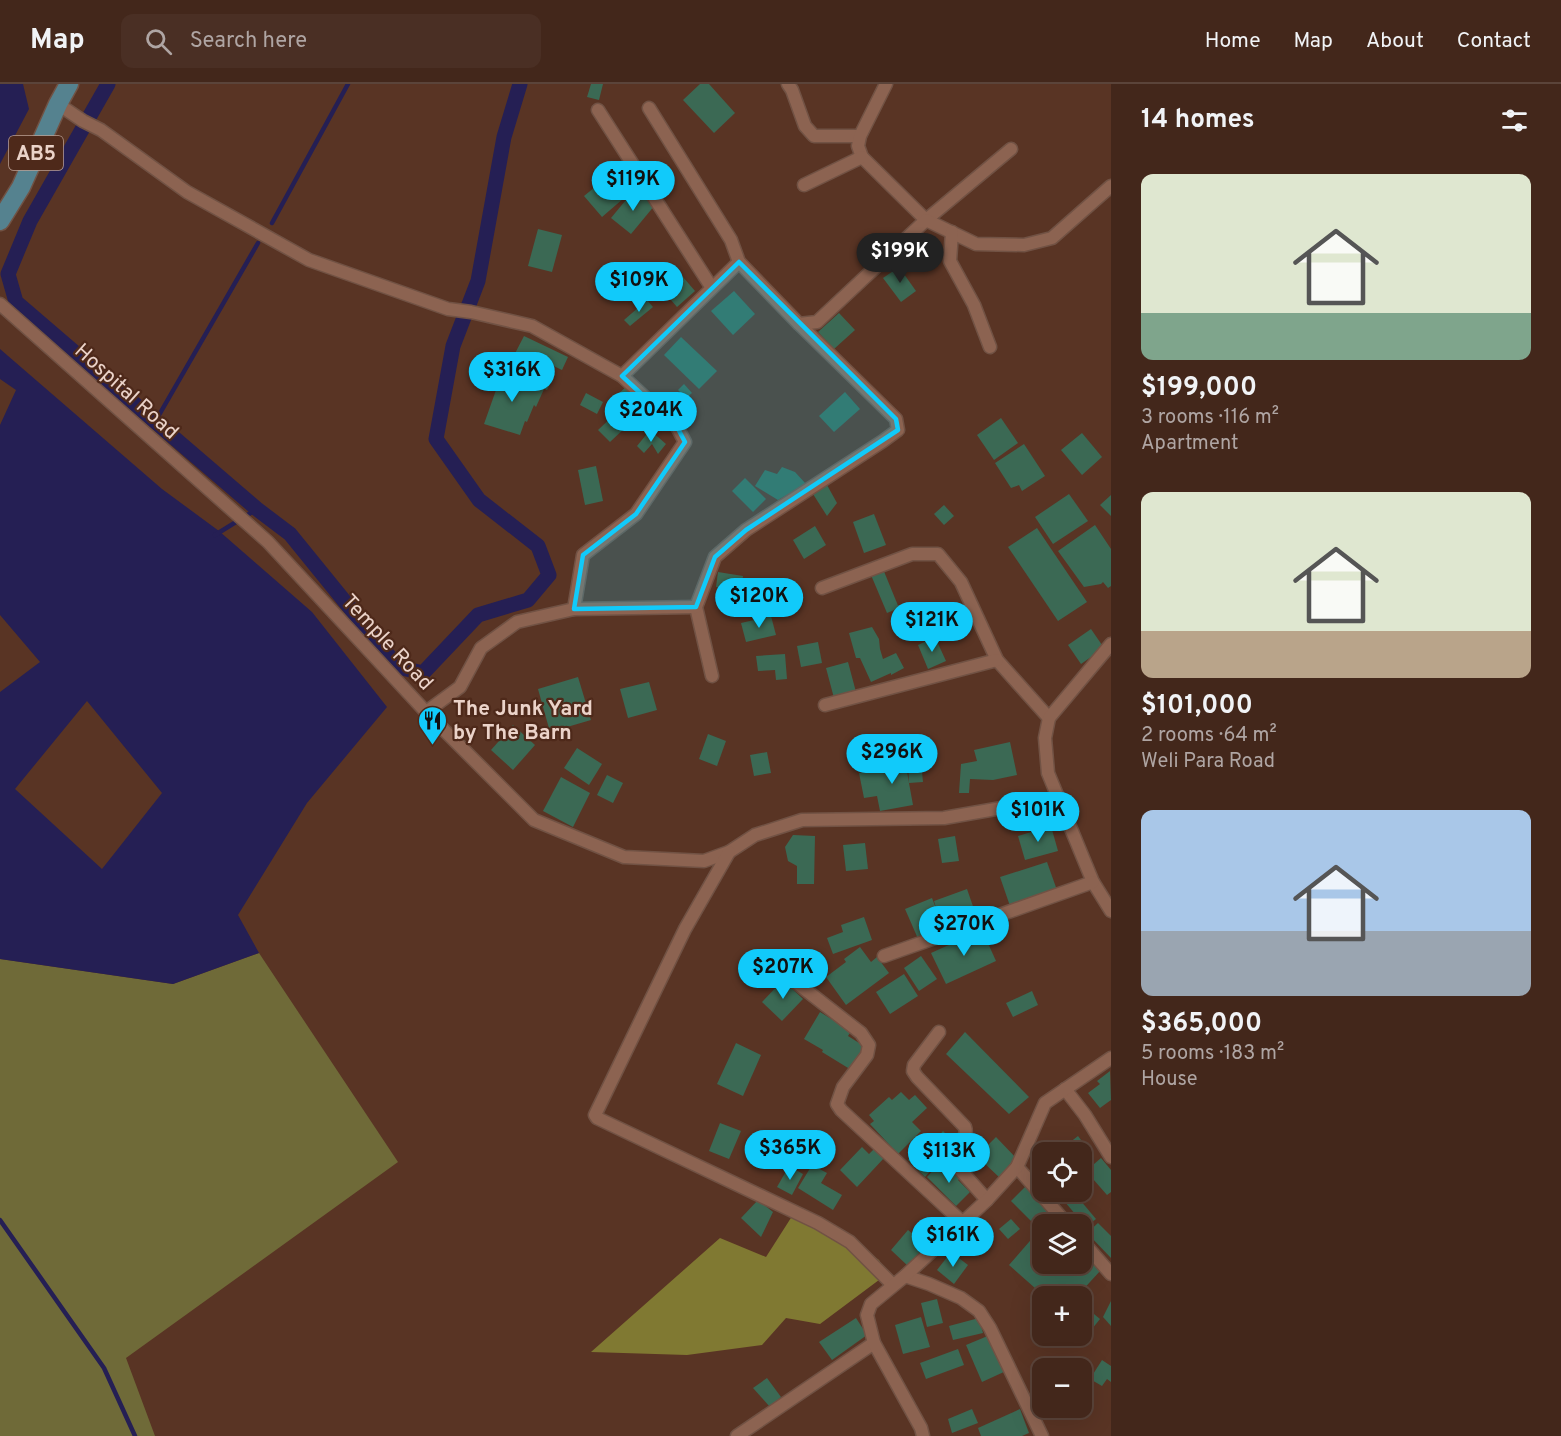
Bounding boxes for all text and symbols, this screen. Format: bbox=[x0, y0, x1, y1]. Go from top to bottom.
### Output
search box bbox=[121, 14, 541, 68]
text: Map bbox=[30, 23, 85, 59]
icon: search bbox=[142, 25, 175, 58]
text: Search here bbox=[190, 28, 307, 55]
text: Home bbox=[1205, 28, 1261, 55]
text: Map bbox=[1294, 28, 1333, 55]
text: About bbox=[1366, 28, 1424, 55]
text: Contact bbox=[1457, 28, 1531, 55]
text: 14 homes bbox=[1141, 104, 1255, 137]
icon: filters bbox=[1498, 104, 1531, 137]
road number: AB5 bbox=[9, 136, 63, 170]
pin: $119K bbox=[591, 161, 675, 212]
text: $119K bbox=[606, 167, 660, 193]
icon: home bbox=[1282, 213, 1390, 321]
pin: $199K bbox=[858, 233, 942, 284]
text: $199K bbox=[871, 239, 929, 265]
pin: $109K bbox=[597, 262, 681, 313]
text: $109K bbox=[609, 268, 669, 294]
street label: Hospital Road bbox=[68, 338, 184, 446]
pin: $316K bbox=[470, 352, 554, 403]
text: $316K bbox=[483, 358, 541, 384]
text: $199,000 bbox=[1141, 372, 1257, 405]
pin: $204K bbox=[609, 392, 693, 443]
text: $204K bbox=[619, 398, 683, 424]
text: 3 rooms · 116 m² bbox=[1141, 405, 1279, 431]
text: Apartment bbox=[1141, 431, 1239, 457]
icon: home bbox=[1282, 531, 1390, 639]
pin: $120K bbox=[717, 578, 801, 629]
text: $120K bbox=[729, 584, 789, 610]
street label: Temple Road bbox=[335, 589, 438, 697]
pin: $121K bbox=[890, 602, 974, 653]
text: $121K bbox=[905, 608, 959, 634]
text: $101,000 bbox=[1141, 690, 1253, 723]
place label: The Junk Yard by The Barn bbox=[453, 696, 593, 747]
restaurant icon: The Junk Yard by The Barn bbox=[416, 704, 448, 746]
text: 2 rooms · 64 m² bbox=[1141, 723, 1277, 749]
pin: $296K bbox=[850, 734, 934, 785]
text: $296K bbox=[860, 740, 924, 766]
text: Weli Para Road bbox=[1141, 749, 1275, 775]
pin: $101K bbox=[996, 792, 1080, 843]
text: $101K bbox=[1010, 798, 1066, 824]
icon: home bbox=[1282, 849, 1390, 957]
pin: $270K bbox=[922, 906, 1006, 957]
text: $270K bbox=[933, 912, 995, 938]
pin: $207K bbox=[741, 949, 825, 1000]
text: $207K bbox=[752, 955, 814, 981]
text: $365,000 bbox=[1141, 1008, 1262, 1041]
text: 5 rooms · 183 m² bbox=[1141, 1041, 1284, 1067]
text: House bbox=[1141, 1067, 1197, 1093]
pin: $365K bbox=[748, 1130, 832, 1181]
pin: $113K bbox=[907, 1133, 991, 1184]
text: $365K bbox=[759, 1136, 821, 1162]
text: $113K bbox=[922, 1139, 976, 1165]
map controls bbox=[1032, 1142, 1092, 1418]
button: locate bbox=[1032, 1142, 1092, 1202]
button: layers bbox=[1032, 1214, 1092, 1274]
pin: $161K bbox=[911, 1217, 995, 1268]
text: $161K bbox=[926, 1223, 980, 1249]
button: + bbox=[1032, 1286, 1092, 1346]
button: − bbox=[1032, 1358, 1092, 1418]

